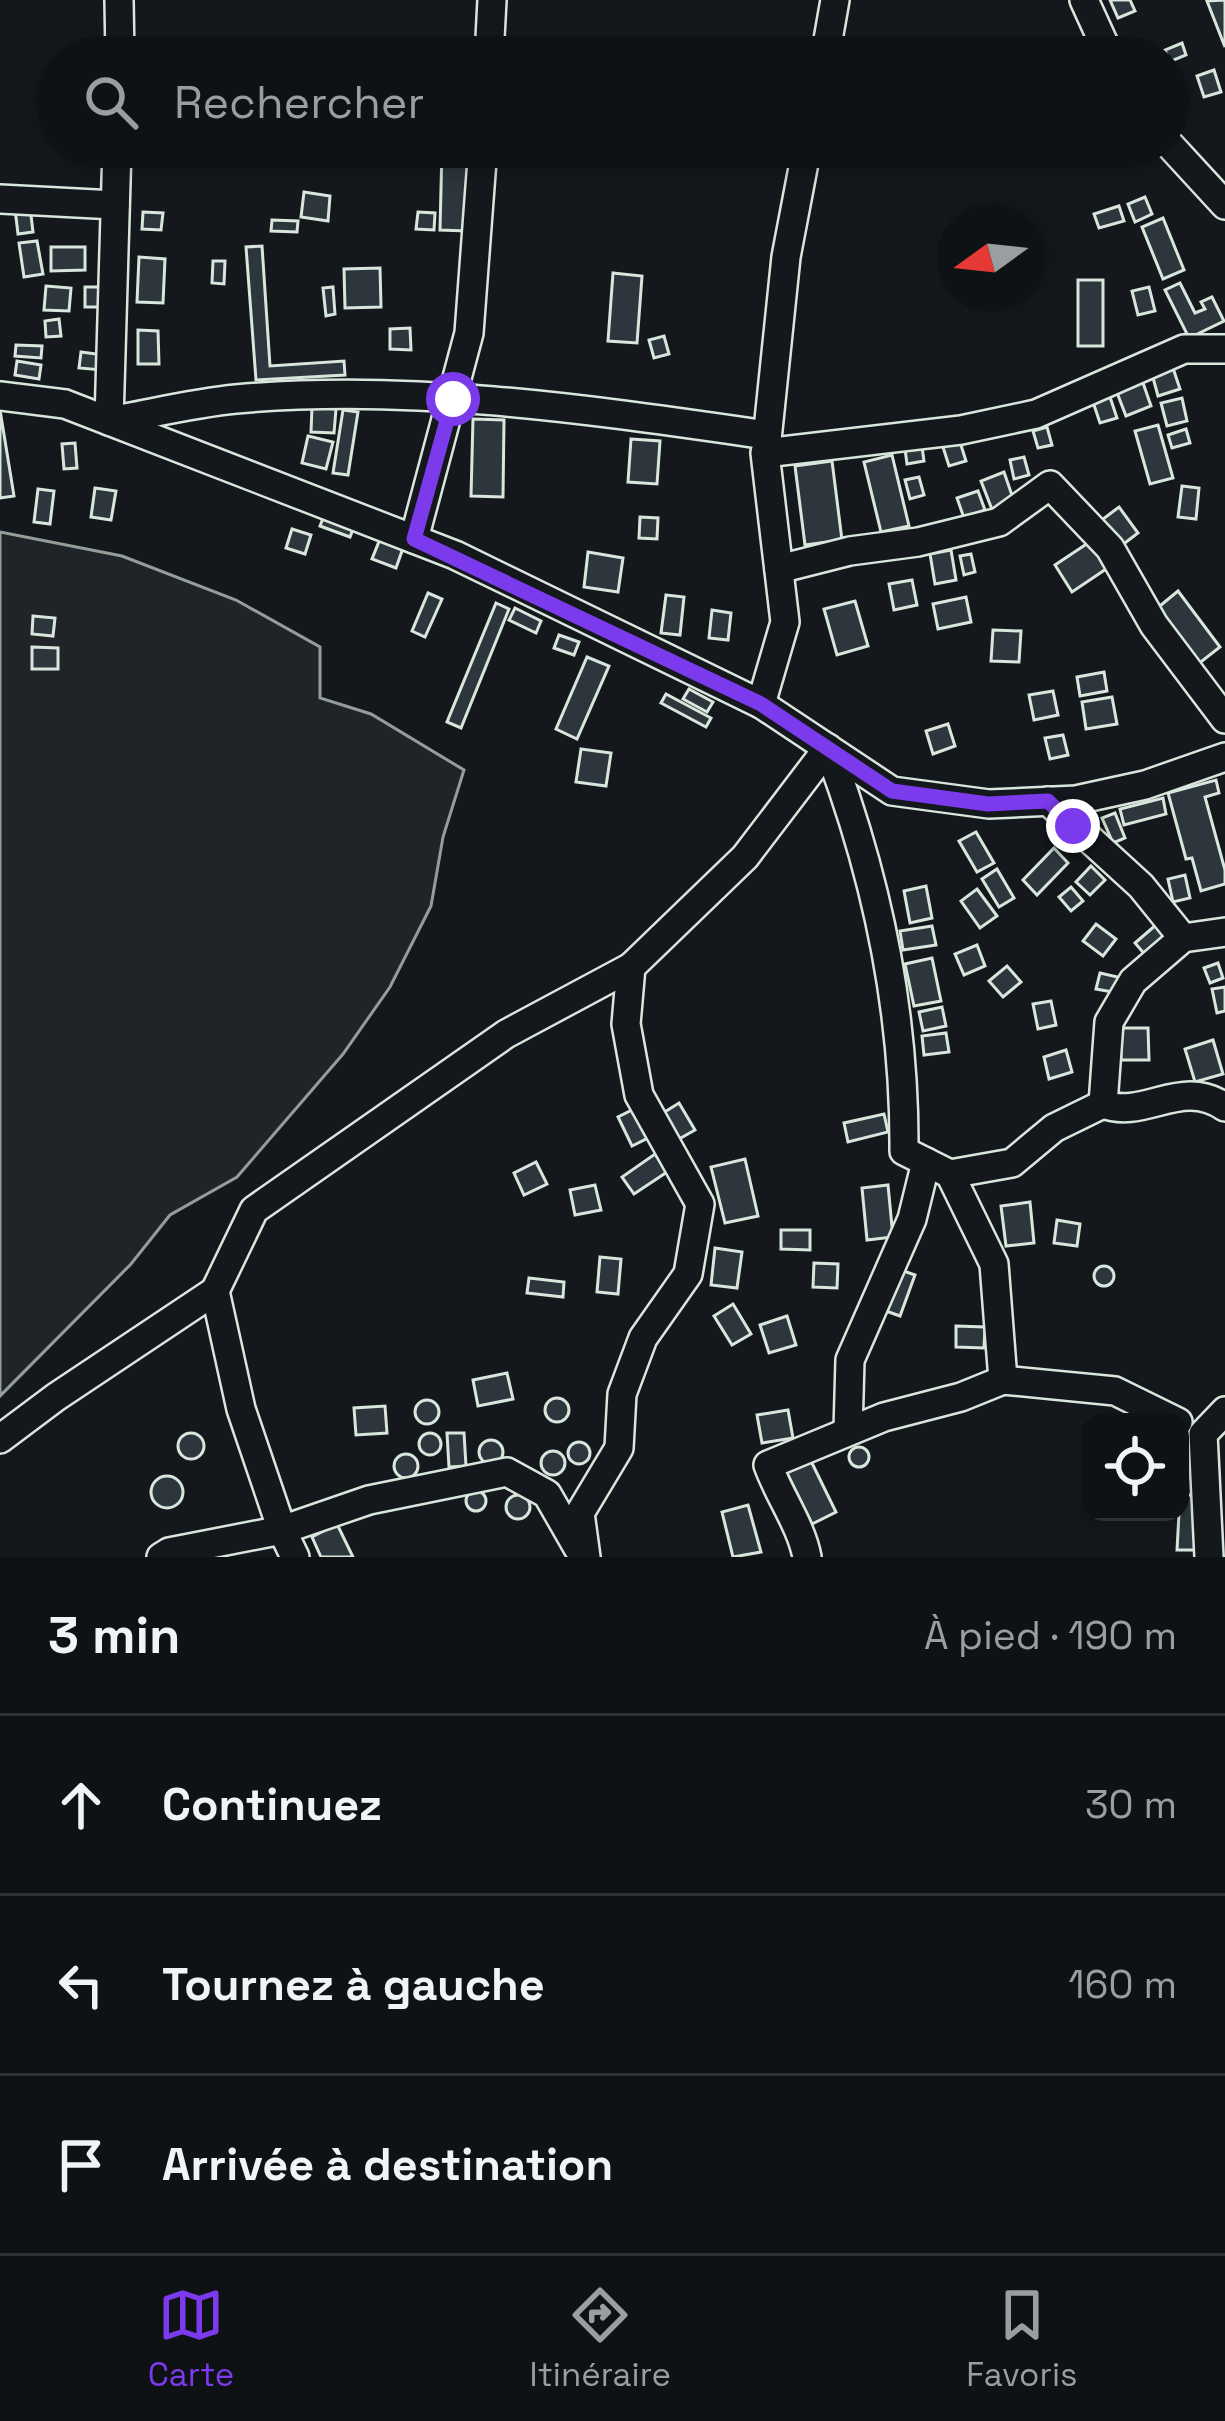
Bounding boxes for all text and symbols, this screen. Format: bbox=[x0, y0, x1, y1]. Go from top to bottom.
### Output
search box bbox=[36, 36, 1189, 168]
icon: search bbox=[78, 69, 144, 135]
text: Rechercher bbox=[174, 74, 424, 131]
north arrow bbox=[937, 204, 1045, 312]
route start bbox=[426, 372, 480, 426]
route end bbox=[1046, 799, 1100, 853]
map controls bbox=[1081, 1413, 1189, 1521]
button: locate bbox=[1081, 1413, 1189, 1521]
text: 3 min bbox=[48, 1603, 181, 1668]
text: À pied · 190 m bbox=[924, 1611, 1177, 1660]
icon: ahead bbox=[48, 1772, 114, 1838]
text: Continuez bbox=[162, 1776, 382, 1833]
text: 30 m bbox=[1085, 1780, 1177, 1829]
icon: left bbox=[48, 1952, 114, 2018]
text: Tournez à gauche bbox=[162, 1956, 545, 2013]
text: 160 m bbox=[1068, 1960, 1177, 2009]
icon: arrive bbox=[48, 2132, 114, 2198]
text: Arrivée à destination bbox=[162, 2136, 613, 2193]
tab: Carte bbox=[148, 2282, 234, 2396]
tab: Itinéraire bbox=[530, 2282, 671, 2396]
tab: Favoris bbox=[966, 2282, 1077, 2396]

